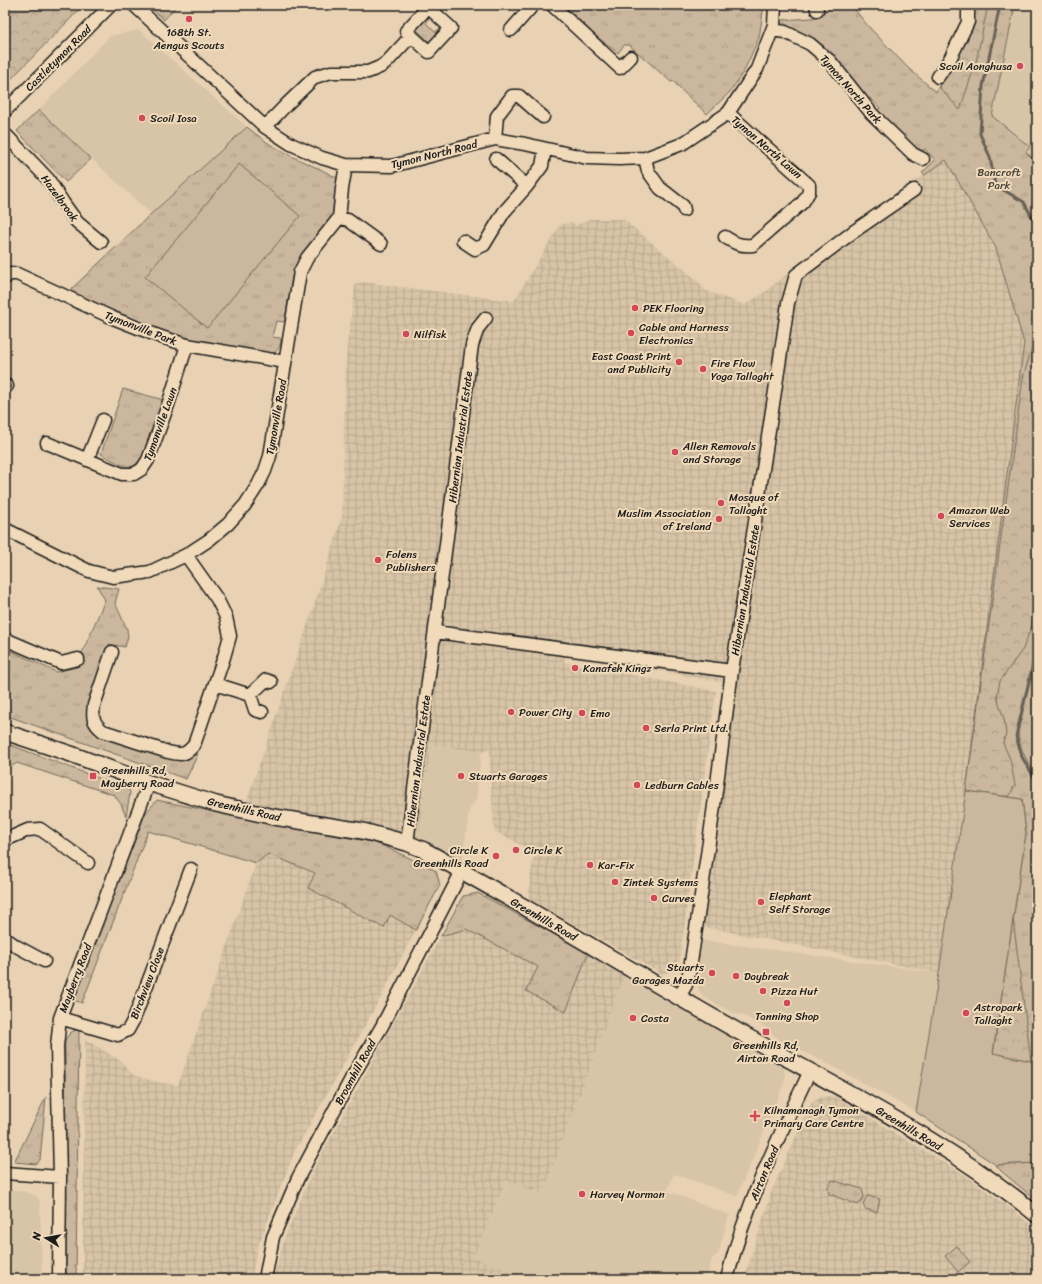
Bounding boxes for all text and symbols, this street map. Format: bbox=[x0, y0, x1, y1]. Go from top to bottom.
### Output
marker: 168th St. Aengus Scouts bbox=[184, 14, 194, 24]
street label: Castletymon Road bbox=[21, 20, 97, 96]
place label: 168th St. Aengus Scouts bbox=[153, 23, 225, 55]
street label: Tymon North Park bbox=[815, 50, 886, 129]
place label: Scoil Aonghusa bbox=[939, 57, 1012, 76]
marker: Scoil Aonghusa bbox=[1015, 61, 1025, 71]
place label: Scoil Iosa bbox=[150, 109, 197, 128]
street label: Tymon North Lawn bbox=[727, 111, 807, 184]
marker: Scoil Iosa bbox=[137, 113, 147, 123]
street label: Tymon North Road bbox=[389, 134, 480, 174]
park label: Bancroft Park bbox=[977, 163, 1021, 195]
street label: Hazelbrook bbox=[36, 171, 83, 226]
place label: PEK Flooring bbox=[643, 299, 705, 318]
marker: PEK Flooring bbox=[630, 303, 640, 313]
street label: Tymonville Park bbox=[102, 306, 180, 351]
place label: Cable and Harness Electronics bbox=[639, 318, 730, 350]
place label: Nilfisk bbox=[414, 325, 447, 344]
marker: Cable and Harness Electronics bbox=[626, 328, 636, 338]
marker: Nilfisk bbox=[401, 329, 411, 339]
place label: East Coast Print and Publicity bbox=[592, 347, 671, 379]
place label: Fire Flow Yoga Tallaght bbox=[711, 354, 774, 386]
marker: East Coast Print and Publicity bbox=[674, 357, 684, 367]
marker: Fire Flow Yoga Tallaght bbox=[698, 364, 708, 374]
street label: Hibernian Industrial Estate bbox=[443, 369, 478, 504]
street label: Tymonville Road bbox=[260, 376, 293, 457]
street label: Tymonville Lawn bbox=[138, 384, 183, 464]
place label: Allen Removals and Storage bbox=[682, 437, 757, 469]
marker: Allen Removals and Storage bbox=[670, 447, 680, 457]
place label: Mosque of Tallaght bbox=[729, 488, 780, 520]
marker: Mosque of Tallaght bbox=[716, 498, 726, 508]
place label: Amazon Web Services bbox=[948, 501, 1010, 533]
place label: Muslim Association of Ireland bbox=[617, 504, 712, 536]
marker: Amazon Web Services bbox=[936, 511, 946, 521]
marker: Muslim Association of Ireland bbox=[714, 514, 724, 524]
street label: Hibernian Industrial Estate bbox=[726, 522, 765, 657]
place label: Folens Publishers bbox=[386, 545, 436, 577]
marker: Folens Publishers bbox=[373, 555, 383, 565]
place label: Kanafeh Kingz bbox=[583, 659, 653, 678]
marker: Kanafeh Kingz bbox=[570, 663, 580, 673]
street label: Hibernian Industrial Estate bbox=[401, 693, 436, 828]
place label: Power City bbox=[519, 703, 572, 722]
place label: Emo bbox=[590, 704, 611, 723]
marker: Power City bbox=[506, 707, 516, 717]
marker: Emo bbox=[577, 708, 587, 718]
place label: Serla Print Ltd. bbox=[654, 719, 729, 738]
marker: Serla Print Ltd. bbox=[641, 723, 651, 733]
place label: Greenhills Rd, Mayberry Road bbox=[101, 761, 175, 793]
place label: Stuarts Garages bbox=[469, 767, 549, 786]
marker: Greenhills Rd, Mayberry Road bbox=[88, 771, 98, 781]
marker: Stuarts Garages bbox=[456, 771, 466, 781]
place label: Ledburn Cables bbox=[645, 776, 720, 795]
marker: Ledburn Cables bbox=[632, 780, 642, 790]
street label: Greenhills Road bbox=[205, 792, 284, 827]
place label: Circle K Greenhills Road bbox=[413, 841, 489, 873]
place label: Circle K bbox=[524, 841, 564, 860]
marker: Circle K bbox=[511, 845, 521, 855]
marker: Circle K Greenhills Road bbox=[491, 851, 501, 861]
place label: Kar-Fix bbox=[598, 856, 635, 875]
marker: Kar-Fix bbox=[585, 860, 595, 870]
place label: Zintek Systems bbox=[623, 873, 699, 892]
marker: Zintek Systems bbox=[610, 877, 620, 887]
place label: Elephant Self Storage bbox=[769, 887, 831, 919]
place label: Curves bbox=[662, 889, 695, 908]
street label: Greenhills Road bbox=[507, 893, 582, 947]
marker: Curves bbox=[649, 893, 659, 903]
marker: Elephant Self Storage bbox=[756, 897, 766, 907]
street label: Mayberry Road bbox=[54, 940, 98, 1016]
street label: Birchview Close bbox=[125, 944, 170, 1022]
place label: Stuarts Garages Mazda bbox=[632, 958, 705, 990]
place label: Daybreak bbox=[744, 967, 789, 986]
marker: Stuarts Garages Mazda bbox=[707, 968, 717, 978]
marker: Daybreak bbox=[731, 971, 741, 981]
place label: Pizza Hut bbox=[771, 982, 818, 1001]
marker: Pizza Hut bbox=[758, 986, 768, 996]
marker: Tanning Shop bbox=[782, 998, 792, 1008]
place label: Astropark Tallaght bbox=[973, 998, 1023, 1030]
place label: Tanning Shop bbox=[755, 1007, 819, 1026]
marker: Astropark Tallaght bbox=[961, 1008, 971, 1018]
place label: Costa bbox=[641, 1009, 669, 1028]
marker: Costa bbox=[628, 1013, 638, 1023]
marker: Greenhills Rd, Airton Road bbox=[761, 1027, 771, 1037]
street label: Broomhill Road bbox=[330, 1035, 382, 1109]
place label: Greenhills Rd, Airton Road bbox=[733, 1036, 799, 1068]
place label: Kilnamanagh Tymon Primary Care Centre bbox=[764, 1101, 864, 1133]
street label: Greenhills Road bbox=[872, 1101, 947, 1156]
marker: Kilnamanagh Tymon Primary Care Centre bbox=[749, 1110, 761, 1122]
street label: Airton Road bbox=[744, 1142, 785, 1204]
place label: Harvey Norman bbox=[590, 1185, 665, 1204]
marker: Harvey Norman bbox=[577, 1189, 587, 1199]
north arrow bbox=[26, 1218, 66, 1258]
text: N bbox=[26, 1230, 47, 1243]

